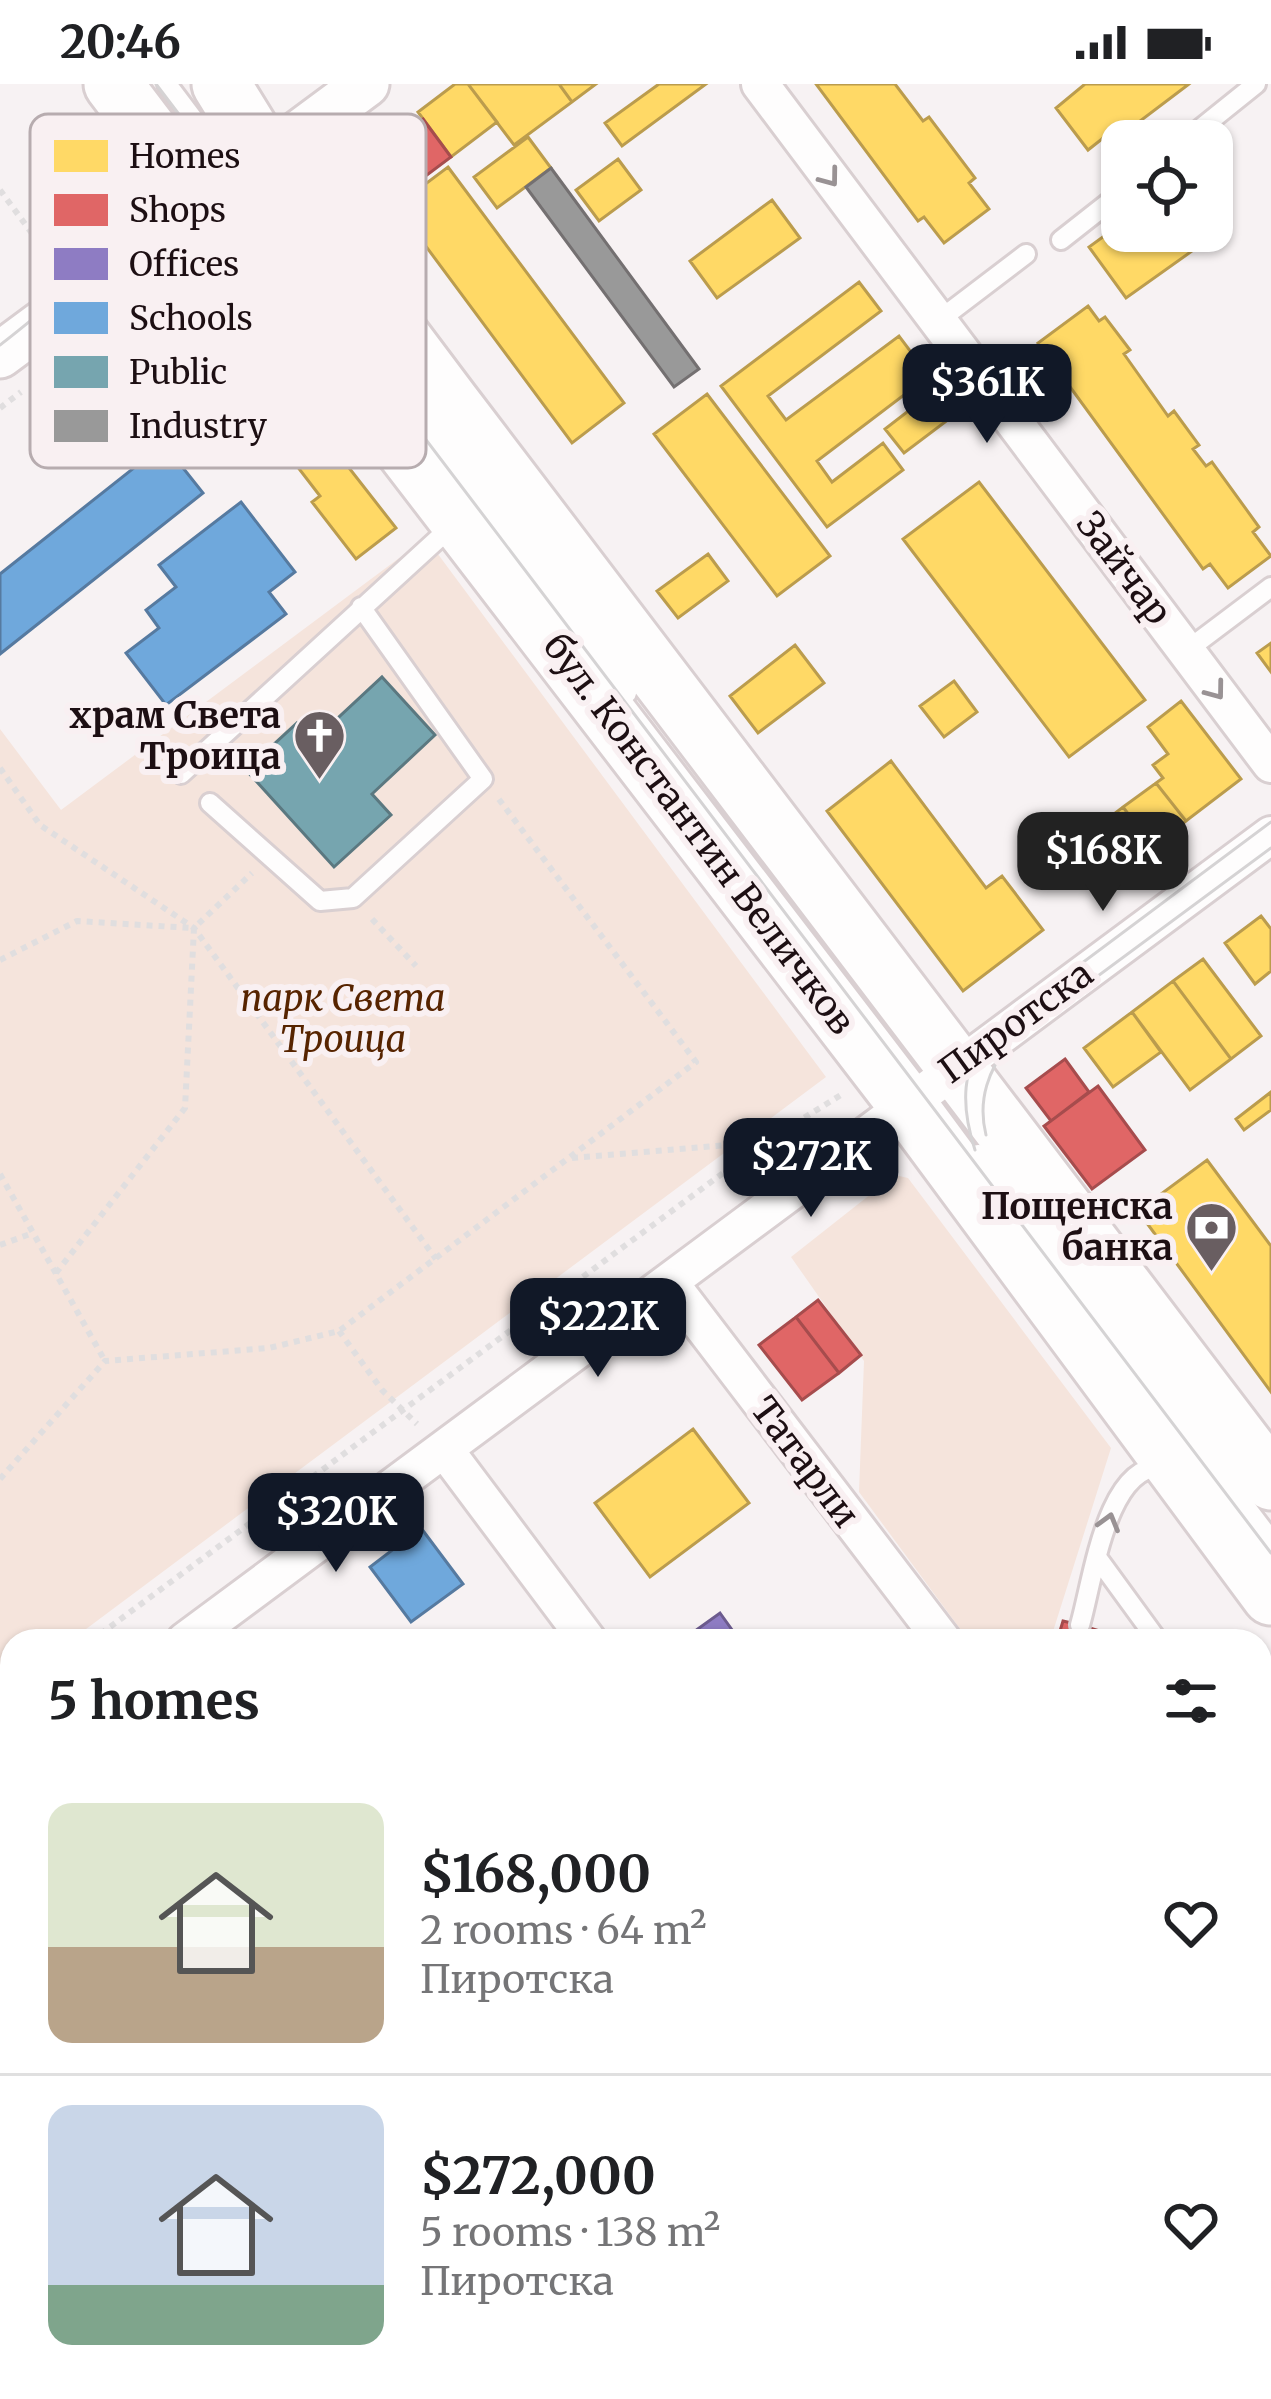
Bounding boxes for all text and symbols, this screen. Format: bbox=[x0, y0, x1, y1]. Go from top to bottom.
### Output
text: 20:46 bbox=[60, 14, 181, 70]
legend bbox=[30, 114, 426, 468]
map controls bbox=[1101, 120, 1233, 252]
button: locate bbox=[1101, 120, 1233, 252]
text: Homes bbox=[129, 136, 241, 177]
one-way arrow bbox=[816, 164, 838, 186]
text: Shops bbox=[129, 190, 226, 231]
text: Offices bbox=[129, 244, 239, 285]
text: Schools bbox=[129, 298, 253, 339]
pin: $361K bbox=[903, 344, 1071, 446]
text: Public bbox=[129, 352, 227, 393]
text: $361K bbox=[930, 358, 1044, 407]
text: Industry bbox=[129, 406, 268, 447]
street label: Зайчар bbox=[1067, 503, 1181, 633]
street label: бул. Константин Величков bbox=[534, 625, 864, 1043]
one-way arrow bbox=[1202, 677, 1223, 699]
place label: храм Света Троица bbox=[69, 693, 281, 779]
church icon: храм Света Троица bbox=[292, 708, 348, 782]
pin: $168K bbox=[1019, 812, 1187, 914]
text: $168K bbox=[1044, 826, 1162, 875]
street label: Пиротска bbox=[930, 951, 1102, 1093]
park label: парк Света Троица bbox=[241, 976, 445, 1062]
pin: $272K bbox=[727, 1118, 895, 1220]
text: $272K bbox=[750, 1132, 872, 1181]
place label: Пощенска банка bbox=[981, 1184, 1173, 1270]
bank icon: Пощенска банка bbox=[1184, 1199, 1240, 1273]
pin: $222K bbox=[514, 1278, 682, 1380]
text: $222K bbox=[537, 1292, 659, 1341]
street label: Татарли bbox=[741, 1388, 869, 1536]
pin: $320K bbox=[252, 1473, 420, 1575]
text: $320K bbox=[275, 1487, 397, 1536]
one-way arrow bbox=[1095, 1512, 1120, 1533]
icon: filters bbox=[1158, 1668, 1224, 1734]
text: 5 homes bbox=[48, 1669, 260, 1733]
text: $168,000 bbox=[420, 1842, 651, 1906]
icon: home bbox=[144, 1851, 288, 1995]
icon: heart bbox=[1158, 1890, 1224, 1956]
text: 2 rooms · 64 m² bbox=[420, 1906, 707, 1955]
text: Пиротска bbox=[420, 1955, 614, 2004]
text: $272,000 bbox=[420, 2144, 656, 2208]
icon: home bbox=[144, 2153, 288, 2297]
icon: heart bbox=[1158, 2192, 1224, 2258]
text: 5 rooms · 138 m² bbox=[420, 2208, 720, 2257]
text: Пиротска bbox=[420, 2257, 614, 2306]

